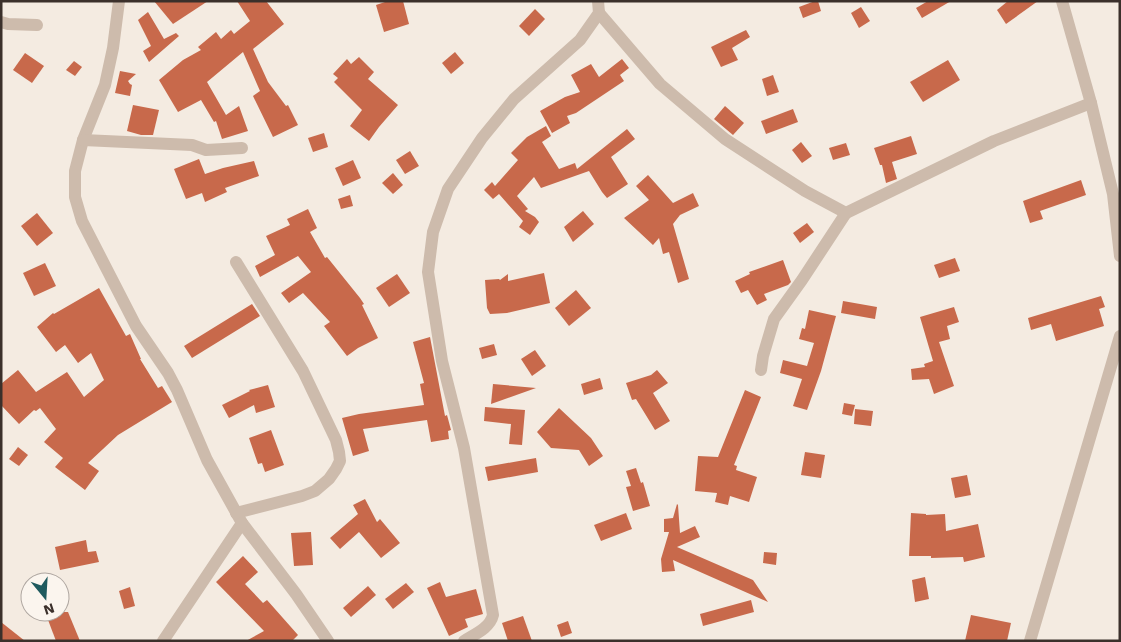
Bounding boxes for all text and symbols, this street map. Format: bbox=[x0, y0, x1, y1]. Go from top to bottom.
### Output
north arrow bbox=[20, 572, 70, 622]
text: N bbox=[42, 600, 56, 619]

